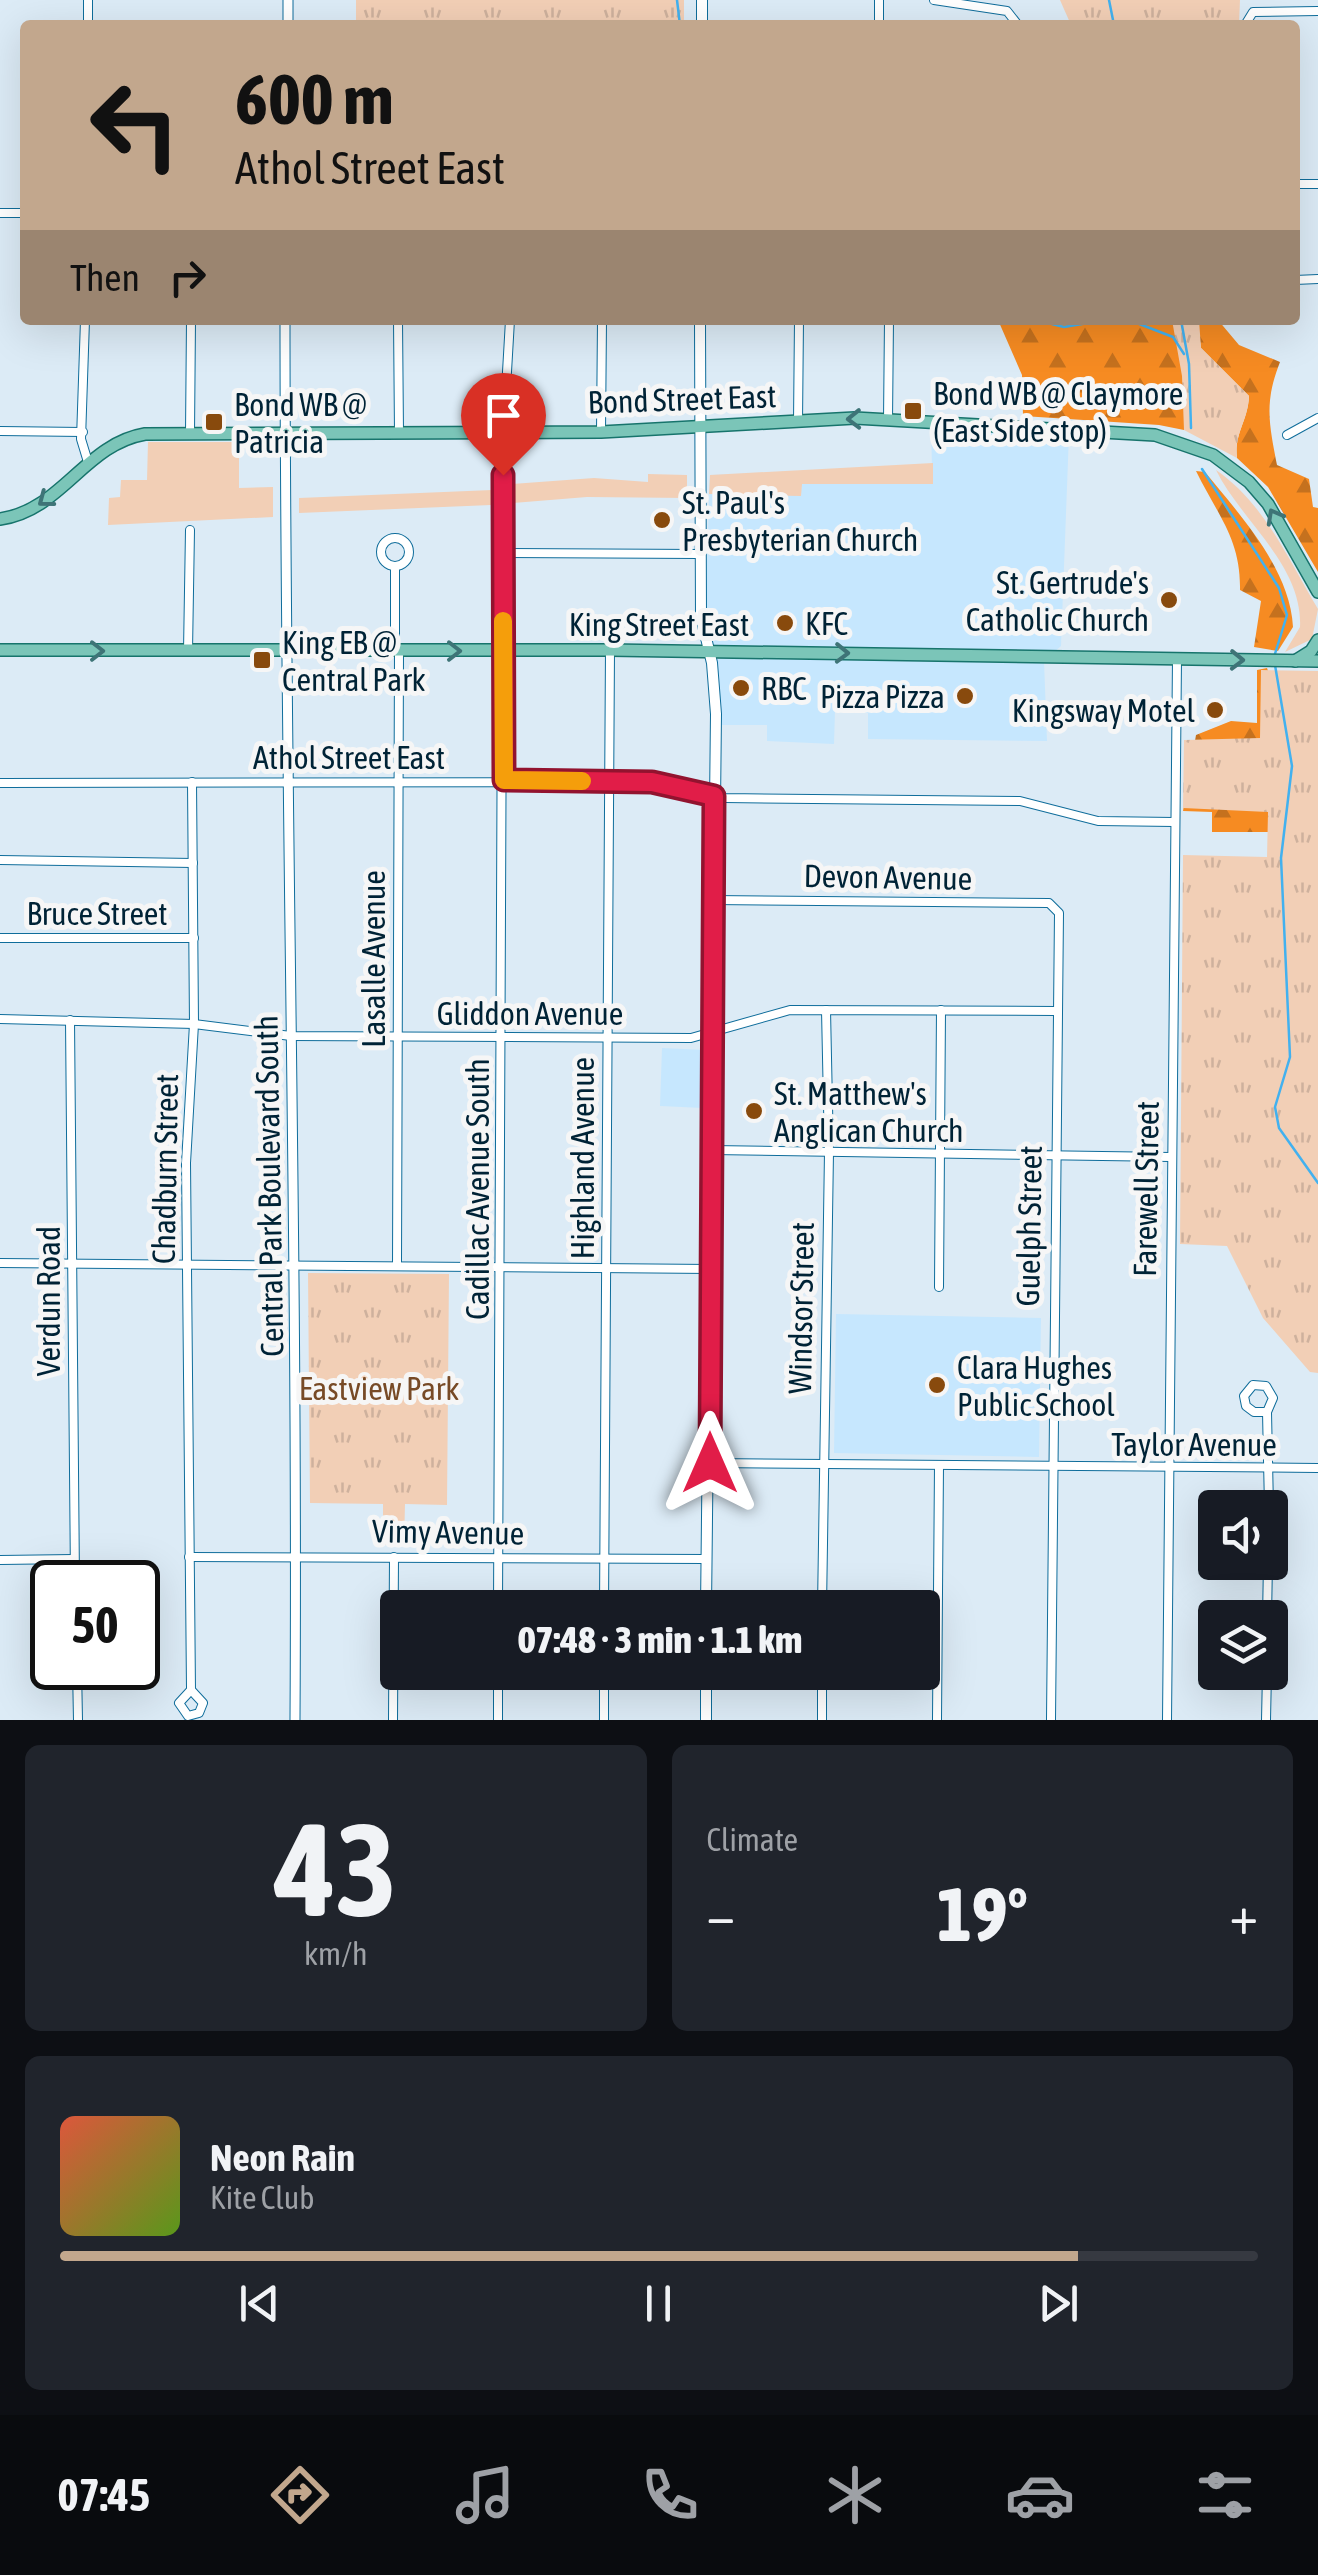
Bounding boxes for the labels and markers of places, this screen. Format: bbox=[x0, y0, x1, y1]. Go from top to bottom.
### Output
pin bbox=[461, 373, 546, 476]
place label: Bond WB @ Claymore (East Side stop) bbox=[933, 375, 1183, 449]
place label: Bond WB @ Patricia bbox=[234, 386, 367, 460]
marker: Bond WB @ Claymore (East Side stop) bbox=[902, 400, 924, 422]
marker: Bond WB @ Patricia bbox=[203, 411, 225, 433]
place label: St. Paul's Presbyterian Church bbox=[682, 484, 918, 558]
marker: St. Paul's Presbyterian Church bbox=[651, 509, 673, 531]
place label: St. Gertrude's Catholic Church bbox=[966, 564, 1149, 638]
marker: St. Gertrude's Catholic Church bbox=[1158, 589, 1180, 611]
place label: KFC bbox=[805, 605, 848, 642]
marker: KFC bbox=[774, 612, 796, 634]
place label: King EB @ Central Park bbox=[282, 624, 426, 698]
marker: King EB @ Central Park bbox=[251, 649, 273, 671]
place label: RBC bbox=[761, 670, 807, 707]
marker: RBC bbox=[730, 677, 752, 699]
place label: Pizza Pizza bbox=[820, 678, 945, 715]
marker: Pizza Pizza bbox=[954, 685, 976, 707]
place label: Kingsway Motel bbox=[1012, 692, 1196, 729]
marker: Kingsway Motel bbox=[1204, 699, 1226, 721]
place label: St. Matthew's Anglican Church bbox=[774, 1075, 964, 1149]
marker: St. Matthew's Anglican Church bbox=[743, 1100, 765, 1122]
place label: Clara Hughes Public School bbox=[957, 1349, 1115, 1423]
marker: Clara Hughes Public School bbox=[926, 1374, 948, 1396]

